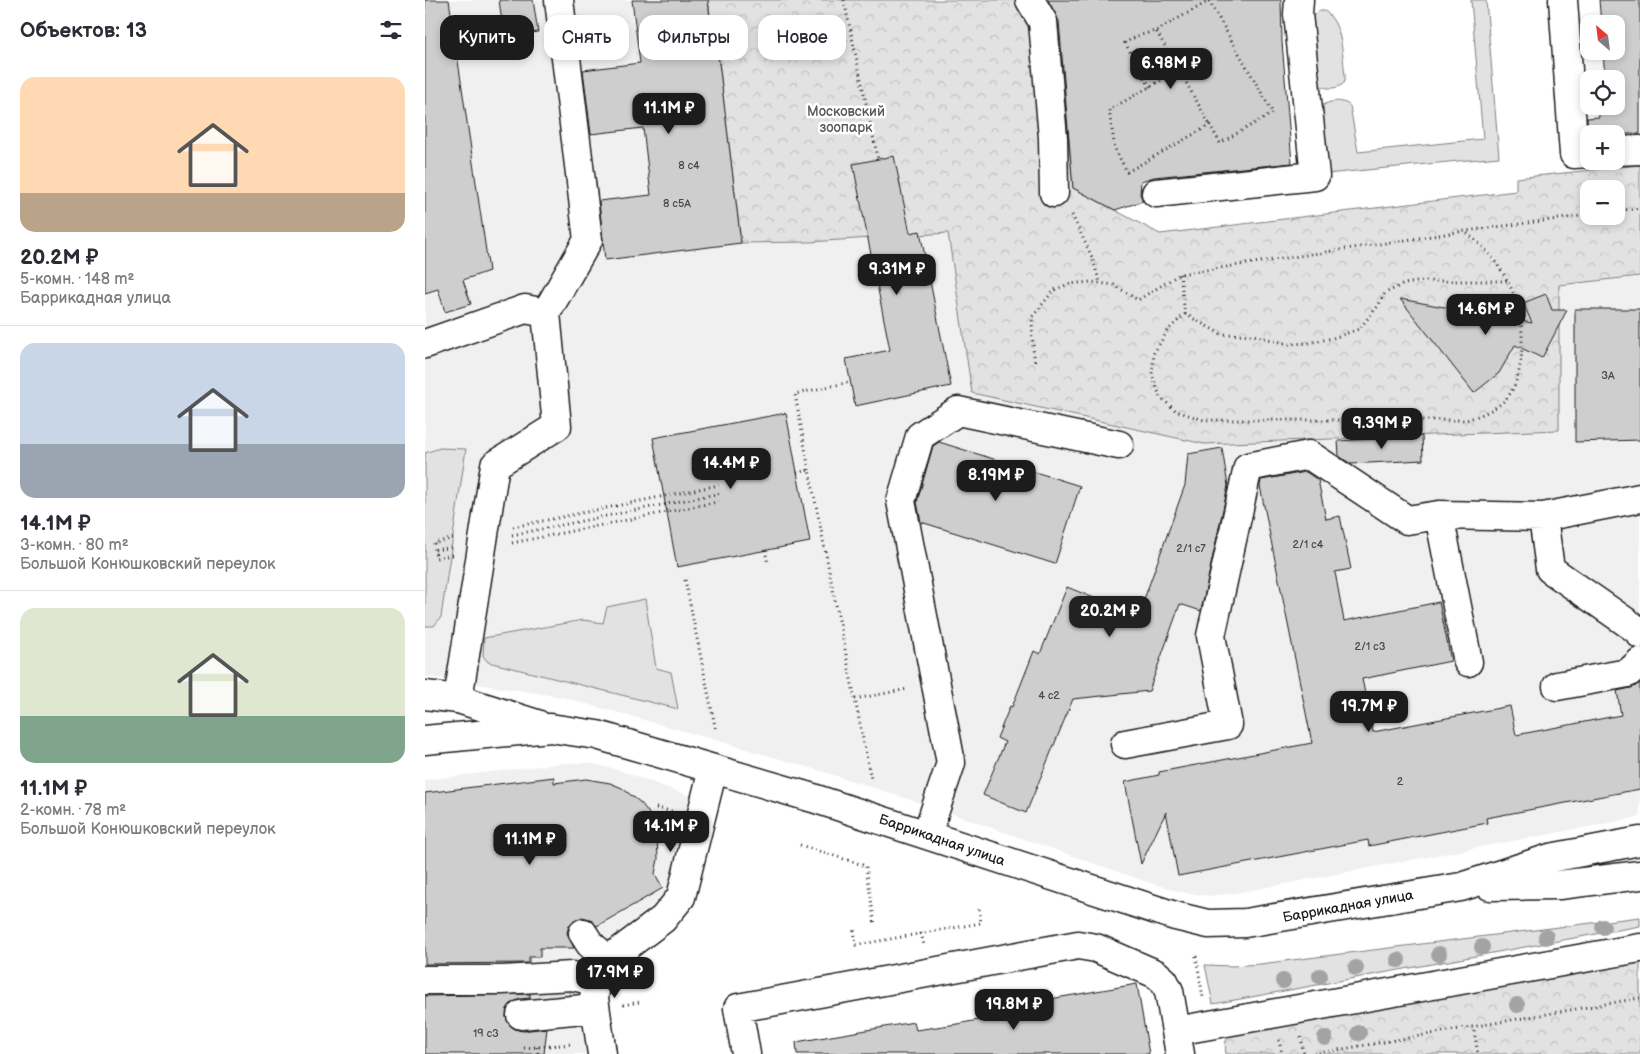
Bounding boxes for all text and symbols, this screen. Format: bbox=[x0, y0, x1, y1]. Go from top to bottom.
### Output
chip: Купить bbox=[440, 15, 534, 60]
chip: Снять bbox=[544, 15, 629, 60]
chip: Фильтры bbox=[639, 15, 748, 60]
chip: Новое bbox=[758, 15, 846, 60]
north arrow bbox=[1580, 15, 1625, 60]
map controls bbox=[1580, 15, 1625, 225]
icon: filters bbox=[377, 16, 405, 44]
text: Объектов: 13 bbox=[20, 18, 147, 43]
pin: 6.98M ₽ bbox=[1125, 48, 1217, 90]
text: 6.98M ₽ bbox=[1141, 54, 1201, 73]
button: locate bbox=[1580, 70, 1625, 115]
pin: 11.1M ₽ bbox=[623, 92, 715, 135]
text: 11.1M ₽ bbox=[643, 99, 695, 118]
park label: Московский зоопарк bbox=[807, 103, 885, 136]
icon: home bbox=[168, 110, 258, 200]
button: + bbox=[1580, 125, 1625, 170]
house number: 8 с4 bbox=[678, 159, 700, 172]
button: − bbox=[1580, 180, 1625, 225]
house number: 8 с5А bbox=[663, 197, 691, 210]
text: 20.2M ₽ bbox=[20, 245, 98, 270]
pin: 9.31M ₽ bbox=[851, 254, 943, 296]
text: 9.31M ₽ bbox=[869, 260, 925, 279]
text: 5-комн. · 148 m² bbox=[20, 270, 135, 289]
text: Баррикадная улица bbox=[20, 289, 171, 308]
pin: 14.6M ₽ bbox=[1440, 294, 1532, 336]
text: 14.6M ₽ bbox=[1458, 300, 1514, 319]
house number: 3А bbox=[1601, 369, 1615, 382]
icon: home bbox=[168, 375, 258, 465]
pin: 9.39M ₽ bbox=[1336, 408, 1428, 450]
text: 9.39M ₽ bbox=[1352, 414, 1412, 433]
pin: 14.4M ₽ bbox=[685, 448, 777, 490]
text: 14.4M ₽ bbox=[703, 454, 759, 473]
pin: 8.19M ₽ bbox=[950, 460, 1042, 502]
text: 8.19M ₽ bbox=[968, 466, 1024, 485]
text: 14.1M ₽ bbox=[20, 511, 91, 536]
text: 3-комн. · 80 m² bbox=[20, 536, 129, 555]
house number: 2/1 с4 bbox=[1293, 538, 1324, 551]
house number: 2/1 с7 bbox=[1176, 542, 1206, 555]
text: Большой Конюшковский переулок bbox=[20, 555, 276, 574]
pin: 20.2M ₽ bbox=[1064, 596, 1156, 638]
text: 20.2M ₽ bbox=[1080, 602, 1140, 621]
icon: home bbox=[168, 640, 258, 730]
house number: 2/1 с3 bbox=[1355, 640, 1386, 653]
house number: 4 с2 bbox=[1038, 689, 1060, 702]
pin: 19.7M ₽ bbox=[1323, 690, 1415, 733]
text: 19.7M ₽ bbox=[1341, 697, 1397, 716]
house number: 2 bbox=[1397, 775, 1404, 788]
text: 11.1M ₽ bbox=[20, 776, 87, 801]
text: 2-комн. · 78 m² bbox=[20, 801, 126, 820]
pin: 14.1M ₽ bbox=[625, 810, 717, 853]
street label: Баррикадная улица bbox=[877, 810, 1008, 870]
text: 14.1M ₽ bbox=[644, 817, 698, 836]
text: Большой Конюшковский переулок bbox=[20, 820, 276, 839]
pin: 11.1M ₽ bbox=[484, 824, 576, 866]
text: 11.1M ₽ bbox=[504, 830, 556, 849]
street label: Баррикадная улица bbox=[1281, 886, 1415, 926]
pin: 17.9M ₽ bbox=[569, 956, 661, 999]
text: 17.9M ₽ bbox=[587, 963, 643, 982]
pin: 19.8M ₽ bbox=[968, 988, 1060, 1031]
text: 19.8M ₽ bbox=[986, 995, 1042, 1014]
house number: 19 с3 bbox=[473, 1027, 499, 1040]

